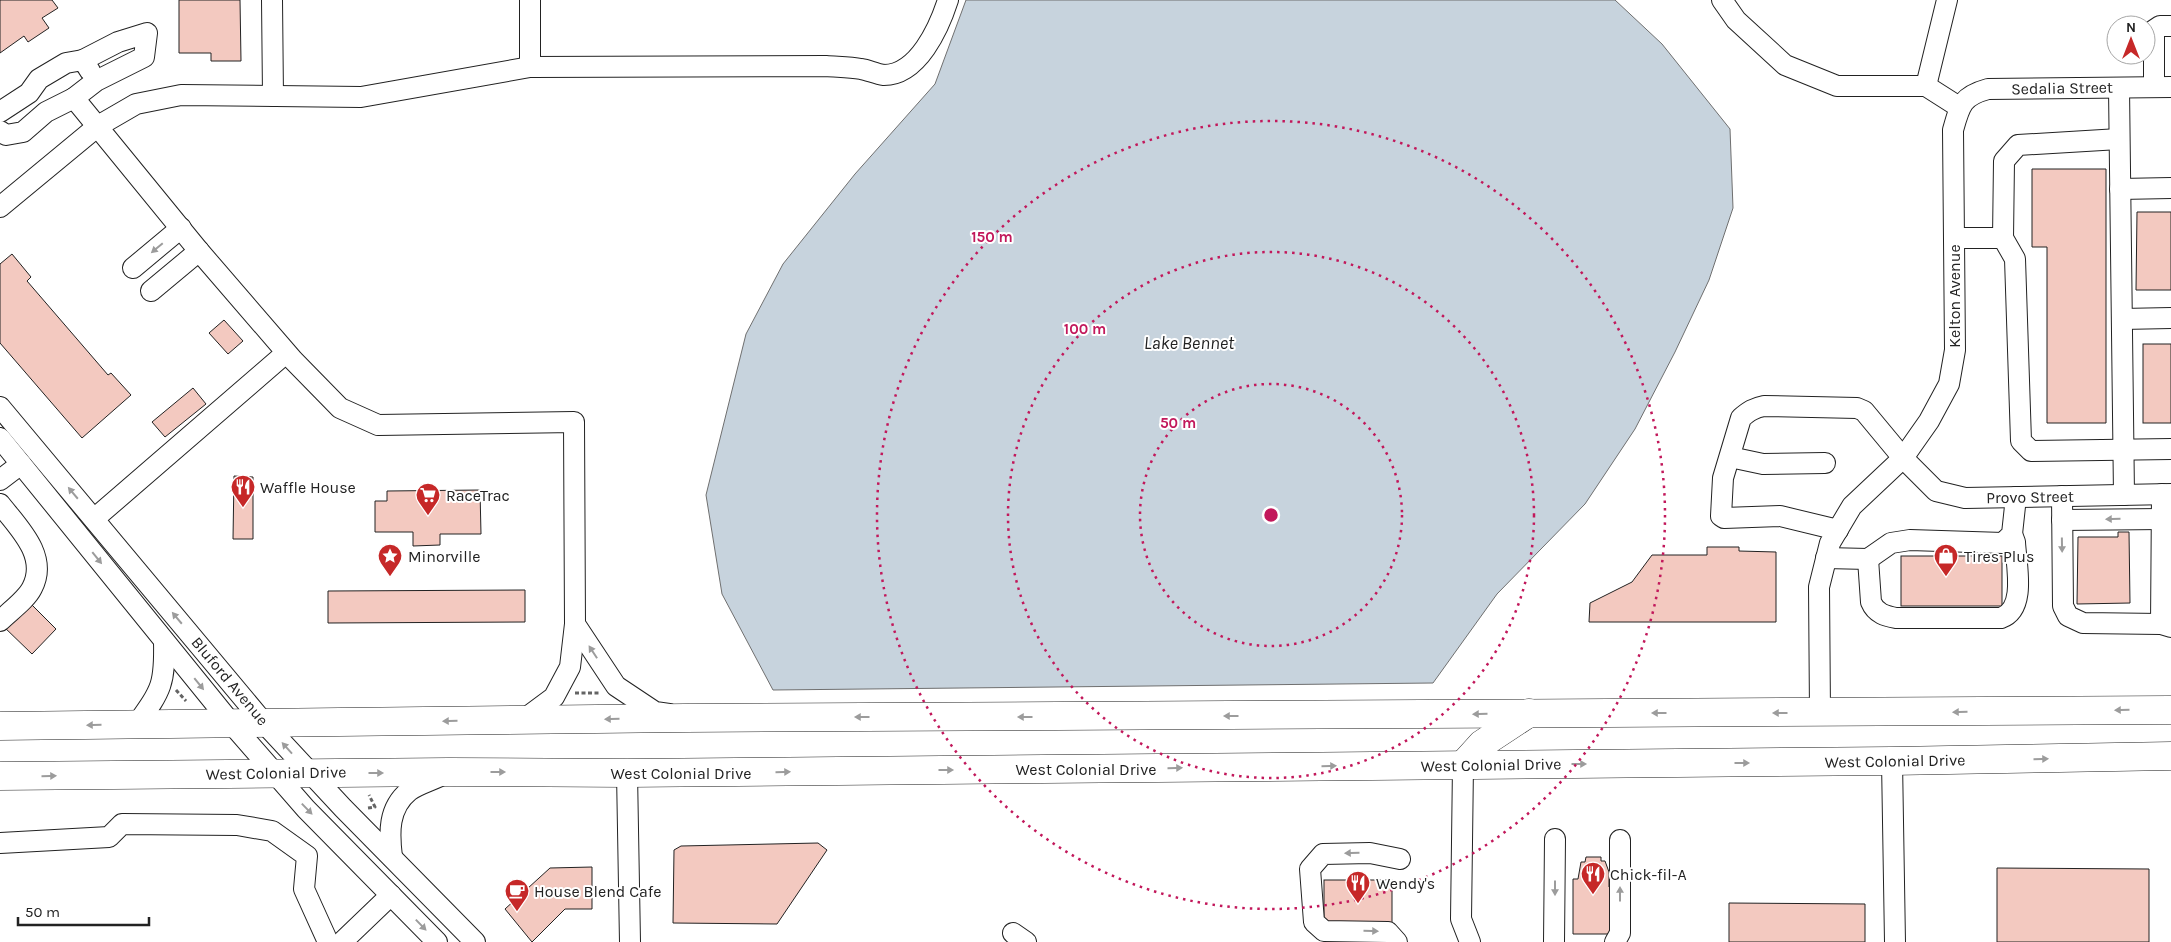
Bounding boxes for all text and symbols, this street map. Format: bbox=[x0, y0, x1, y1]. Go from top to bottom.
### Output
north arrow bbox=[2106, 15, 2156, 65]
text: N bbox=[2126, 19, 2136, 36]
street label: Sedalia Street bbox=[2011, 78, 2113, 98]
text: 150 m bbox=[971, 228, 1013, 246]
one-way arrow bbox=[151, 242, 163, 254]
street label: Kelton Avenue bbox=[1945, 244, 1964, 348]
text: 100 m bbox=[1064, 320, 1106, 338]
water label: Lake Bennet bbox=[1144, 332, 1235, 354]
text: 50 m bbox=[1160, 414, 1196, 432]
restaurant icon: Waffle House bbox=[230, 474, 256, 508]
place label: Waffle House bbox=[260, 478, 356, 497]
supermarket icon: RaceTrac bbox=[415, 482, 441, 516]
place label: RaceTrac bbox=[446, 486, 510, 505]
one-way arrow bbox=[67, 487, 78, 500]
street label: Provo Street bbox=[1986, 487, 2074, 507]
centre of rings bbox=[1262, 506, 1280, 524]
one-way arrow bbox=[2105, 515, 2121, 523]
one-way arrow bbox=[2058, 537, 2066, 553]
place icon: Minorville bbox=[377, 543, 403, 577]
shop icon: Tires Plus bbox=[1933, 543, 1959, 577]
place label: Minorville bbox=[408, 547, 481, 566]
place label: Tires Plus bbox=[1964, 547, 2034, 566]
one-way arrow bbox=[91, 551, 102, 564]
one-way arrow bbox=[172, 611, 183, 624]
street label: Bluford Avenue bbox=[187, 633, 273, 729]
one-way arrow bbox=[588, 645, 598, 658]
one-way arrow bbox=[193, 677, 204, 690]
one-way arrow bbox=[2114, 706, 2130, 714]
one-way arrow bbox=[1952, 708, 1968, 716]
one-way arrow bbox=[1651, 709, 1667, 717]
one-way arrow bbox=[1772, 709, 1788, 717]
one-way arrow bbox=[1472, 710, 1488, 718]
one-way arrow bbox=[1223, 712, 1239, 720]
one-way arrow bbox=[854, 713, 870, 721]
one-way arrow bbox=[1016, 713, 1032, 721]
one-way arrow bbox=[604, 715, 620, 723]
one-way arrow bbox=[441, 717, 457, 725]
one-way arrow bbox=[86, 721, 102, 729]
one-way arrow bbox=[281, 742, 293, 754]
street label: West Colonial Drive bbox=[1824, 750, 1966, 772]
street label: West Colonial Drive bbox=[1420, 754, 1562, 776]
one-way arrow bbox=[2033, 755, 2049, 763]
one-way arrow bbox=[1734, 759, 1750, 767]
street label: West Colonial Drive bbox=[1016, 760, 1156, 779]
one-way arrow bbox=[1572, 760, 1588, 768]
street label: West Colonial Drive bbox=[205, 762, 347, 784]
one-way arrow bbox=[1322, 762, 1338, 770]
street label: West Colonial Drive bbox=[611, 764, 751, 783]
one-way arrow bbox=[1167, 764, 1183, 772]
one-way arrow bbox=[938, 766, 954, 774]
one-way arrow bbox=[775, 767, 791, 775]
one-way arrow bbox=[368, 769, 384, 777]
one-way arrow bbox=[490, 769, 506, 777]
one-way arrow bbox=[41, 772, 57, 780]
one-way arrow bbox=[301, 803, 313, 815]
one-way arrow bbox=[1344, 849, 1360, 857]
restaurant icon: Chick-fil-A bbox=[1580, 861, 1606, 895]
place label: Chick-fil-A bbox=[1610, 865, 1687, 884]
restaurant icon: Wendy's bbox=[1345, 870, 1371, 904]
place label: Wendy's bbox=[1376, 874, 1435, 893]
cafe icon: House Blend Cafe bbox=[504, 878, 530, 912]
one-way arrow bbox=[1551, 880, 1559, 896]
place label: House Blend Cafe bbox=[534, 882, 661, 901]
one-way arrow bbox=[1616, 886, 1624, 902]
scale bar bbox=[18, 894, 149, 926]
text: 50 m bbox=[25, 903, 60, 921]
one-way arrow bbox=[415, 919, 427, 931]
one-way arrow bbox=[1363, 928, 1379, 936]

